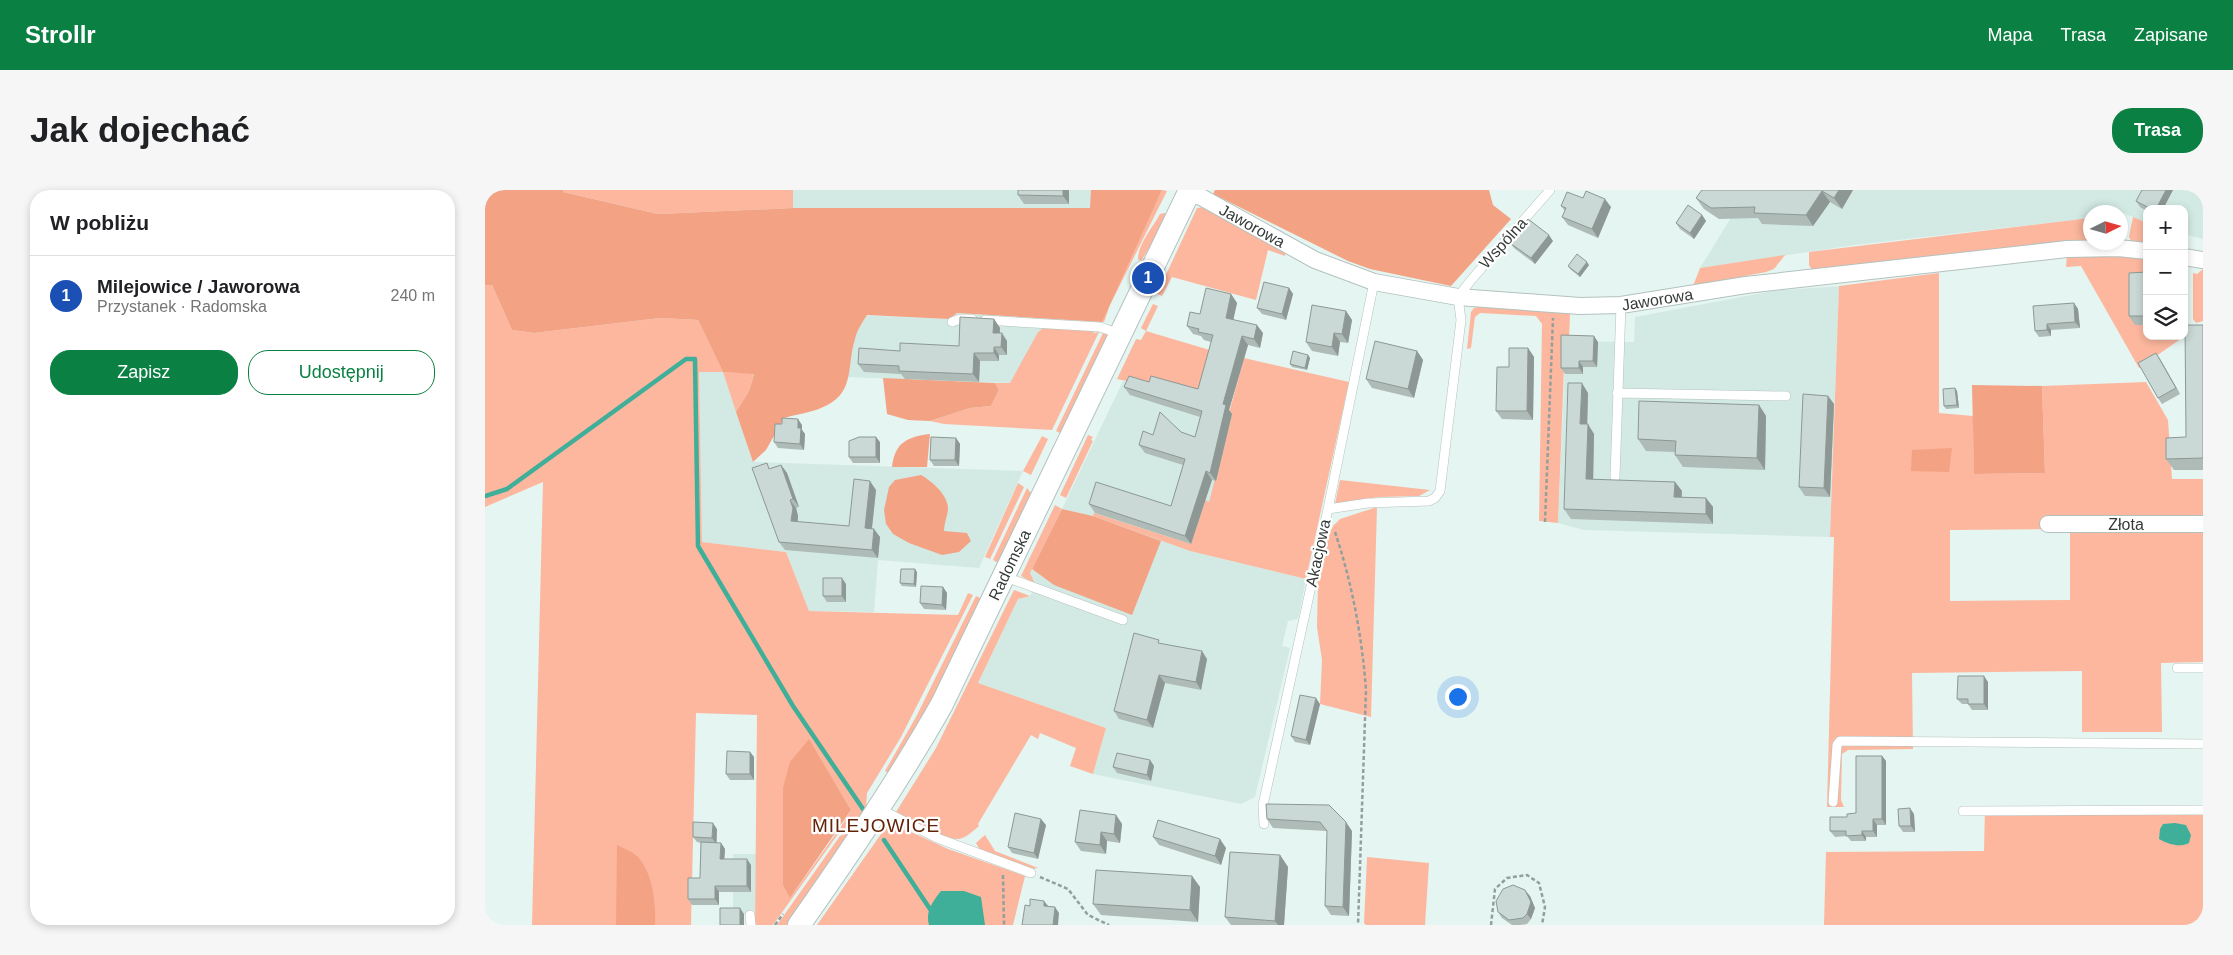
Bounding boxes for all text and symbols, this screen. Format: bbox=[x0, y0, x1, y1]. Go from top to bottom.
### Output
text: Strollr bbox=[25, 21, 96, 48]
text: Mapa bbox=[1988, 25, 2033, 45]
text: Trasa bbox=[2061, 25, 2106, 45]
text: Zapisane bbox=[2134, 25, 2208, 45]
button: Trasa bbox=[2112, 108, 2203, 153]
text: Jak dojechać bbox=[30, 110, 250, 149]
street label: Jaworowa bbox=[1217, 201, 1288, 250]
north arrow bbox=[2083, 205, 2128, 250]
map controls bbox=[2143, 205, 2188, 340]
button: + bbox=[2143, 205, 2188, 250]
text: W pobliżu bbox=[50, 211, 149, 234]
street label: Wspólna bbox=[1476, 214, 1530, 272]
button: − bbox=[2143, 250, 2188, 295]
pin: 1 bbox=[1132, 259, 1164, 297]
text: Milejowice / Jaworowa bbox=[97, 276, 300, 297]
street label: Jaworowa bbox=[1620, 285, 1694, 313]
text: 1 bbox=[62, 287, 70, 304]
text: 240 m bbox=[391, 287, 435, 304]
button: layers bbox=[2143, 295, 2188, 340]
text: Przystanek · Radomska bbox=[97, 298, 267, 315]
button: Zapisz bbox=[50, 350, 238, 395]
button: Udostępnij bbox=[248, 350, 435, 395]
street label: Złota bbox=[2108, 516, 2144, 533]
street label: Akacjowa bbox=[1303, 518, 1333, 588]
street label: Radomska bbox=[985, 526, 1034, 603]
your location bbox=[1445, 684, 1471, 710]
district label: MILEJOWICE bbox=[812, 815, 940, 836]

